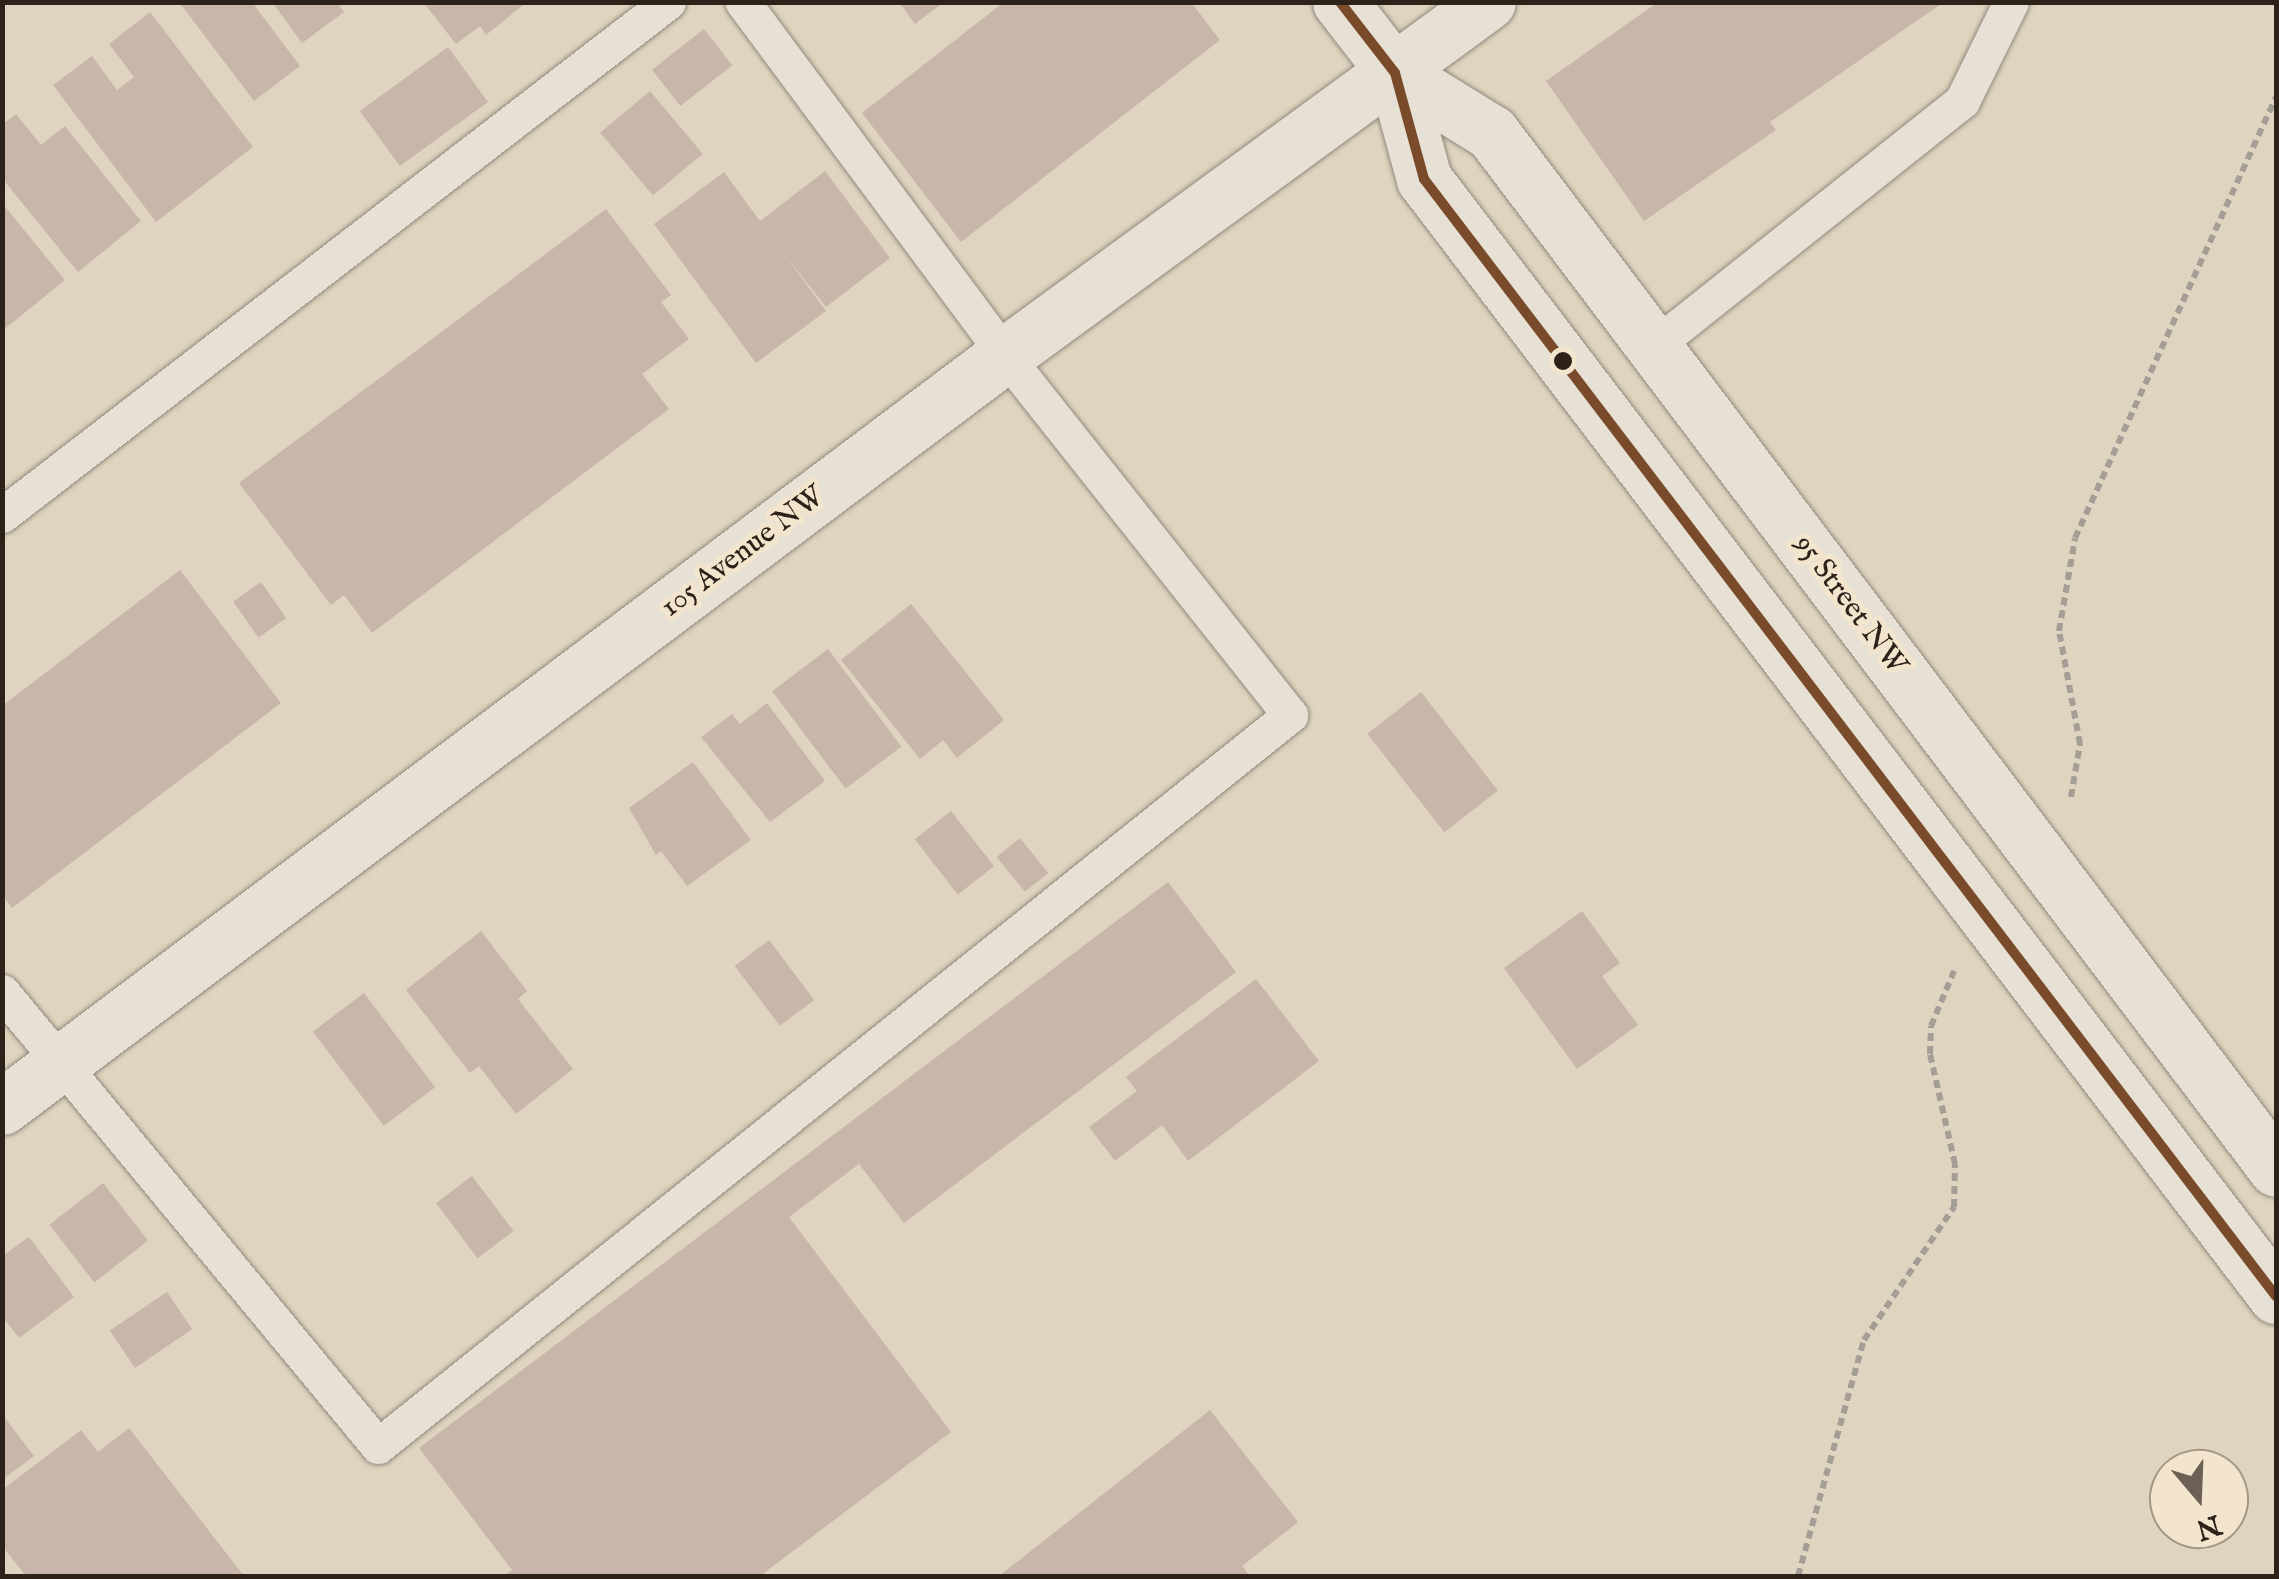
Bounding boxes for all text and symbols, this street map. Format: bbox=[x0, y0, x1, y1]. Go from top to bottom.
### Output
unlabelled marker bbox=[1553, 351, 1573, 371]
street label: 105 Avenue NW bbox=[654, 479, 832, 625]
street label: 95 Street NW bbox=[1786, 528, 1914, 682]
north arrow bbox=[2149, 1449, 2249, 1549]
text: N bbox=[2191, 1505, 2225, 1546]

